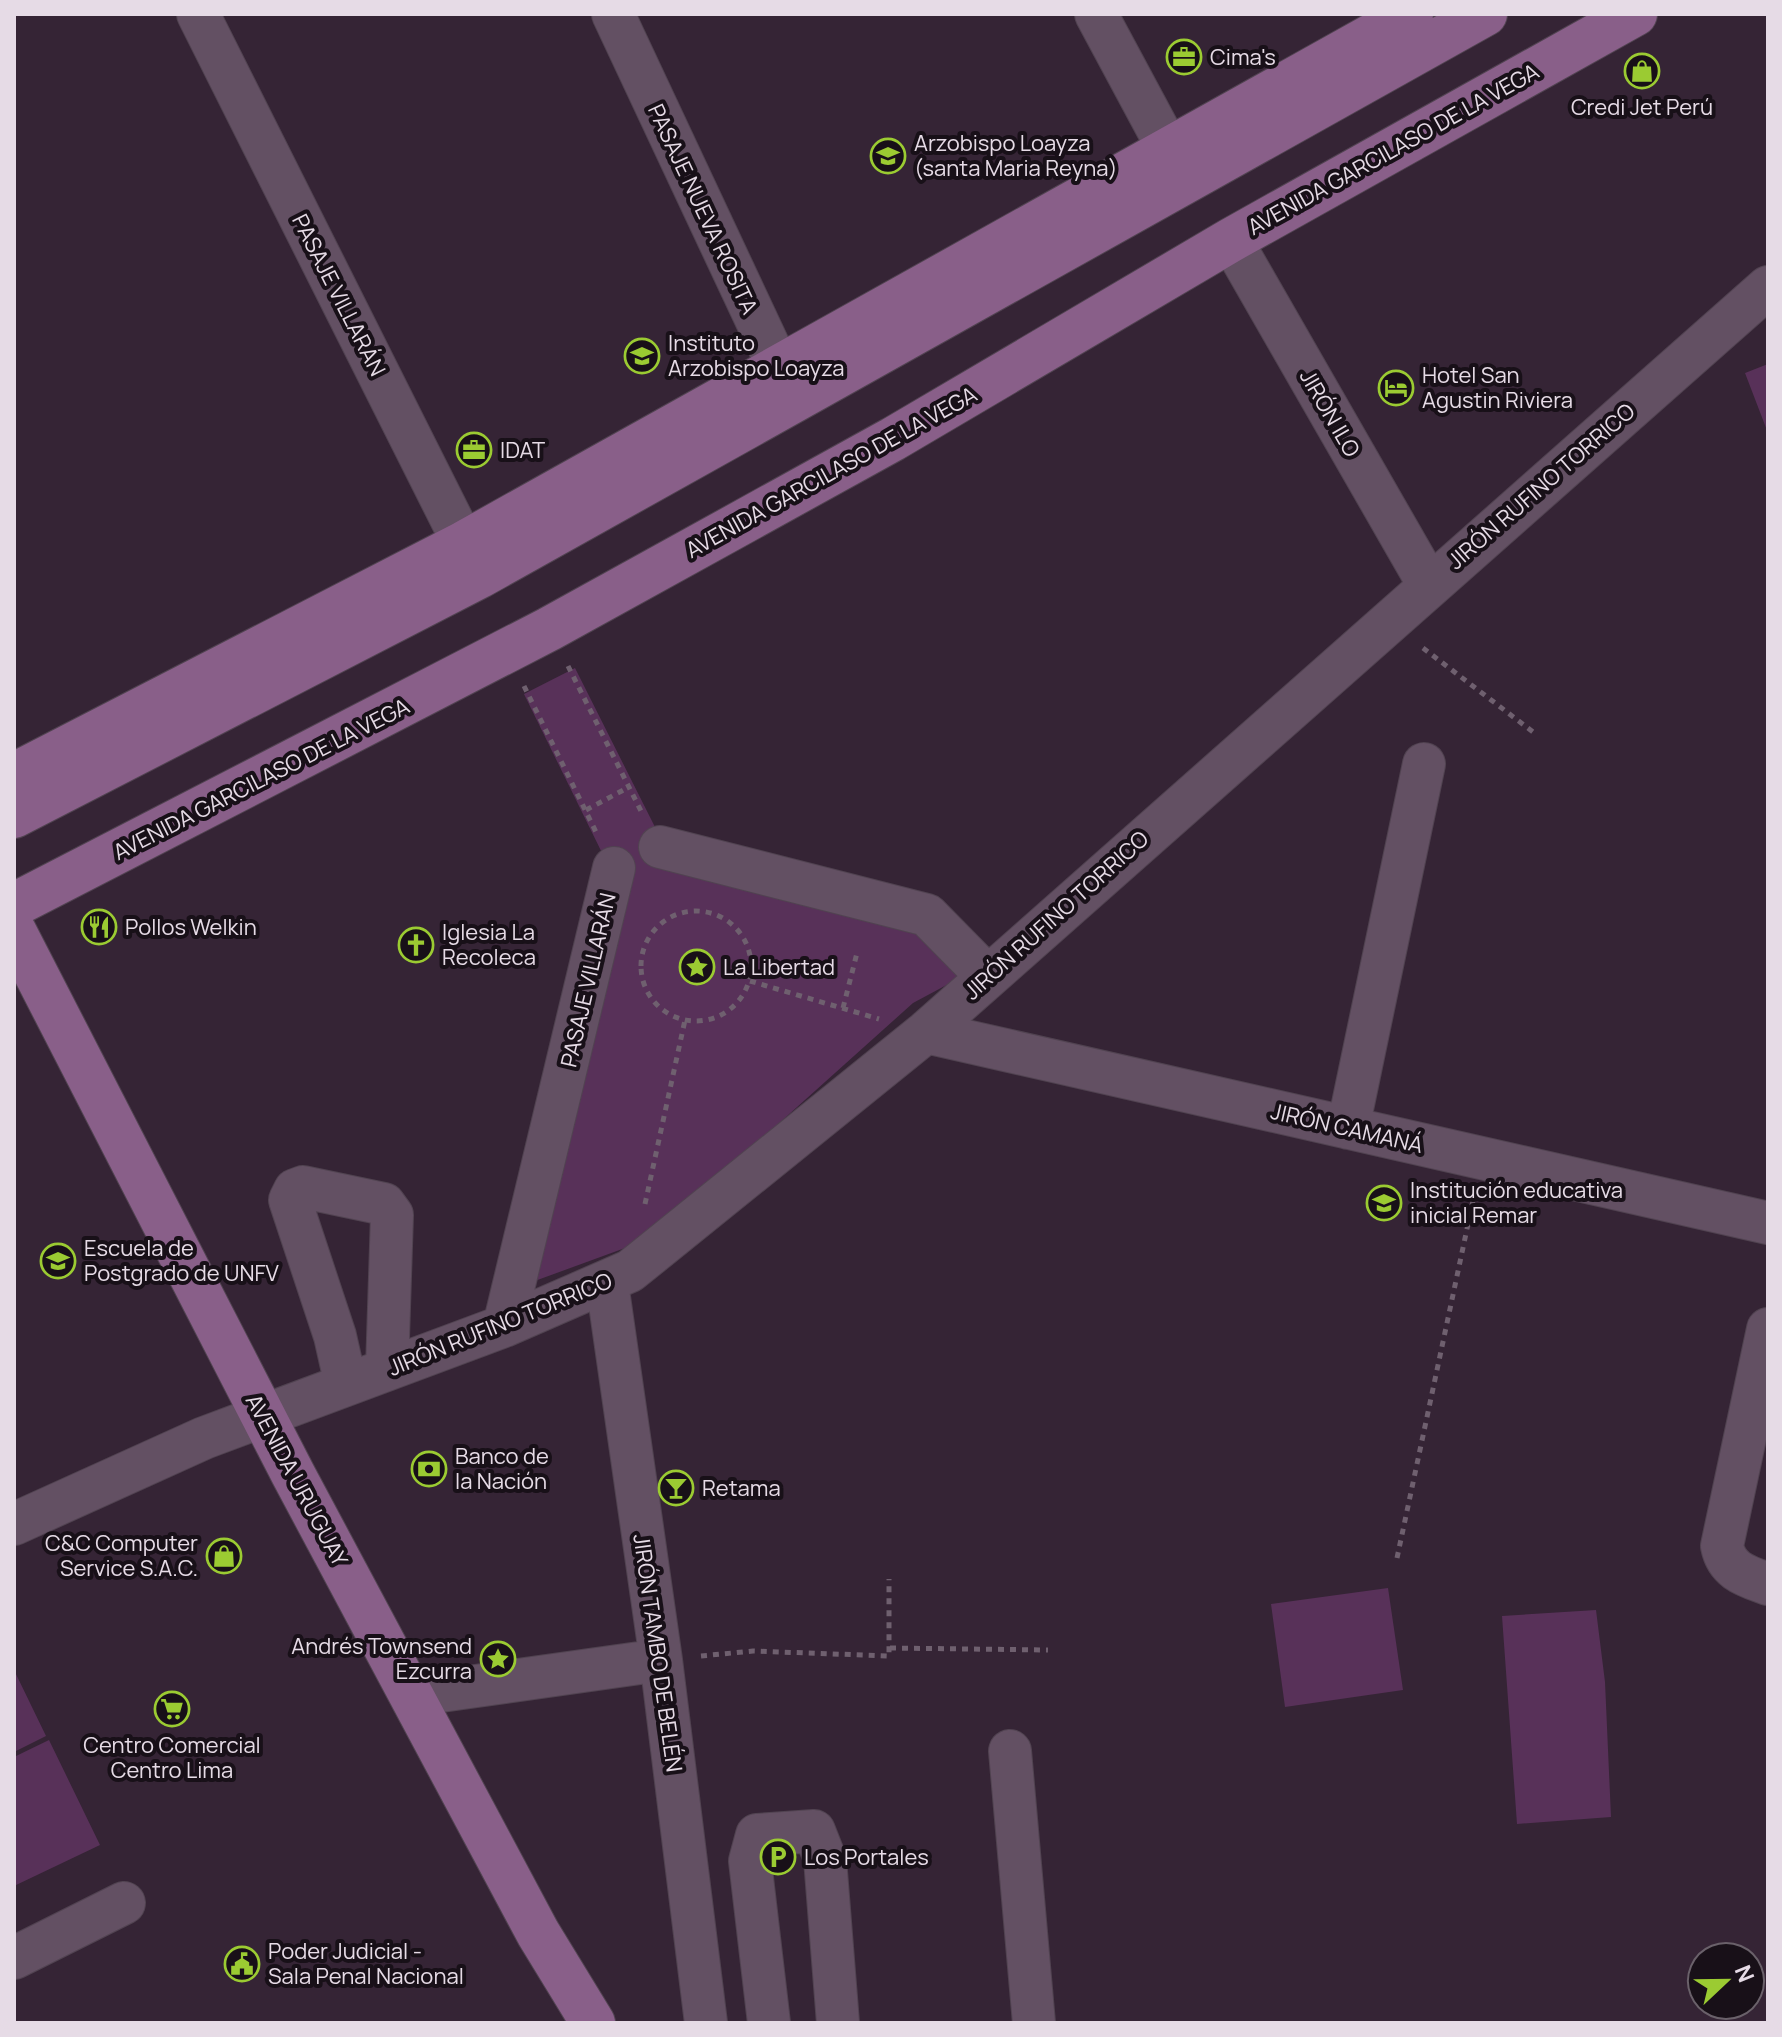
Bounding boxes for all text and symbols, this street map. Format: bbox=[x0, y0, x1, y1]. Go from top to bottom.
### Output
office icon: Cima's bbox=[1165, 38, 1203, 76]
place label: Cima's bbox=[1210, 42, 1276, 72]
shop icon: Credi Jet Perú bbox=[1623, 52, 1661, 90]
street label: AVENIDA GARCILASO DE LA VEGA bbox=[1242, 56, 1544, 242]
place label: Credi Jet Perú bbox=[1571, 92, 1713, 122]
street label: PASAJE NUEVA ROSITA bbox=[641, 99, 765, 319]
place label: Arzobispo Loayza (santa Maria Reyna) bbox=[914, 128, 1118, 183]
school or university icon: Arzobispo Loayza (santa Maria Reyna) bbox=[869, 137, 907, 175]
street label: PASAJE VILLARÁN bbox=[285, 209, 393, 381]
place label: Instituto Arzobispo Loayza bbox=[668, 328, 844, 383]
school or university icon: Instituto Arzobispo Loayza bbox=[623, 337, 661, 375]
place label: Hotel San Agustin Riviera bbox=[1422, 360, 1573, 415]
street label: JIRÓN ILO bbox=[1293, 364, 1367, 462]
hotel icon: Hotel San Agustin Riviera bbox=[1377, 369, 1415, 407]
street label: AVENIDA GARCILASO DE LA VEGA bbox=[680, 379, 982, 565]
street label: JIRÓN RUFINO TORRICO bbox=[1441, 396, 1641, 576]
office icon: IDAT bbox=[455, 431, 493, 469]
place label: IDAT bbox=[500, 435, 545, 465]
street label: AVENIDA GARCILASO DE LA VEGA bbox=[108, 691, 414, 867]
street label: JIRÓN RUFINO TORRICO bbox=[957, 824, 1155, 1006]
street label: PASAJE VILLARÁN bbox=[553, 890, 623, 1070]
restaurant icon: Pollos Welkin bbox=[80, 908, 118, 946]
place label: Pollos Welkin bbox=[125, 912, 257, 942]
place label: Iglesia La Recoleca bbox=[442, 917, 536, 972]
church icon: Iglesia La Recoleca bbox=[397, 926, 435, 964]
place icon: La Libertad bbox=[678, 948, 716, 986]
place label: La Libertad bbox=[723, 952, 835, 982]
street label: JIRÓN CAMANÁ bbox=[1268, 1096, 1426, 1160]
place label: Institución educativa inicial Remar bbox=[1410, 1175, 1623, 1230]
school or university icon: Institución educativa inicial Remar bbox=[1365, 1184, 1403, 1222]
place label: Escuela de Postgrado de UNFV bbox=[84, 1233, 280, 1288]
school or university icon: Escuela de Postgrado de UNFV bbox=[39, 1242, 77, 1280]
street label: JIRÓN RUFINO TORRICO bbox=[384, 1265, 617, 1383]
street label: AVENIDA URUGUAY bbox=[239, 1389, 355, 1572]
place label: Banco de la Nación bbox=[455, 1441, 549, 1496]
bank icon: Banco de la Nación bbox=[410, 1450, 448, 1488]
bar icon: Retama bbox=[657, 1469, 695, 1507]
place label: Retama bbox=[702, 1473, 781, 1503]
place label: C&C Computer Service S.A.C. bbox=[45, 1528, 198, 1583]
street label: JIRÓN TAMBO DE BELÉN bbox=[626, 1532, 690, 1774]
shop icon: C&C Computer Service S.A.C. bbox=[205, 1537, 243, 1575]
place label: Andrés Townsend Ezcurra bbox=[291, 1631, 472, 1686]
place icon: Andrés Townsend Ezcurra bbox=[479, 1640, 517, 1678]
supermarket icon: Centro Comercial Centro Lima bbox=[153, 1690, 191, 1728]
place label: Centro Comercial Centro Lima bbox=[83, 1730, 261, 1785]
parking icon: Los Portales bbox=[759, 1838, 797, 1876]
place label: Los Portales bbox=[804, 1842, 929, 1872]
place label: Poder Judicial - Sala Penal Nacional bbox=[268, 1936, 464, 1991]
north arrow bbox=[1686, 1941, 1766, 2021]
public building icon: Poder Judicial - Sala Penal Nacional bbox=[223, 1945, 261, 1983]
text: N bbox=[1728, 1961, 1761, 1986]

